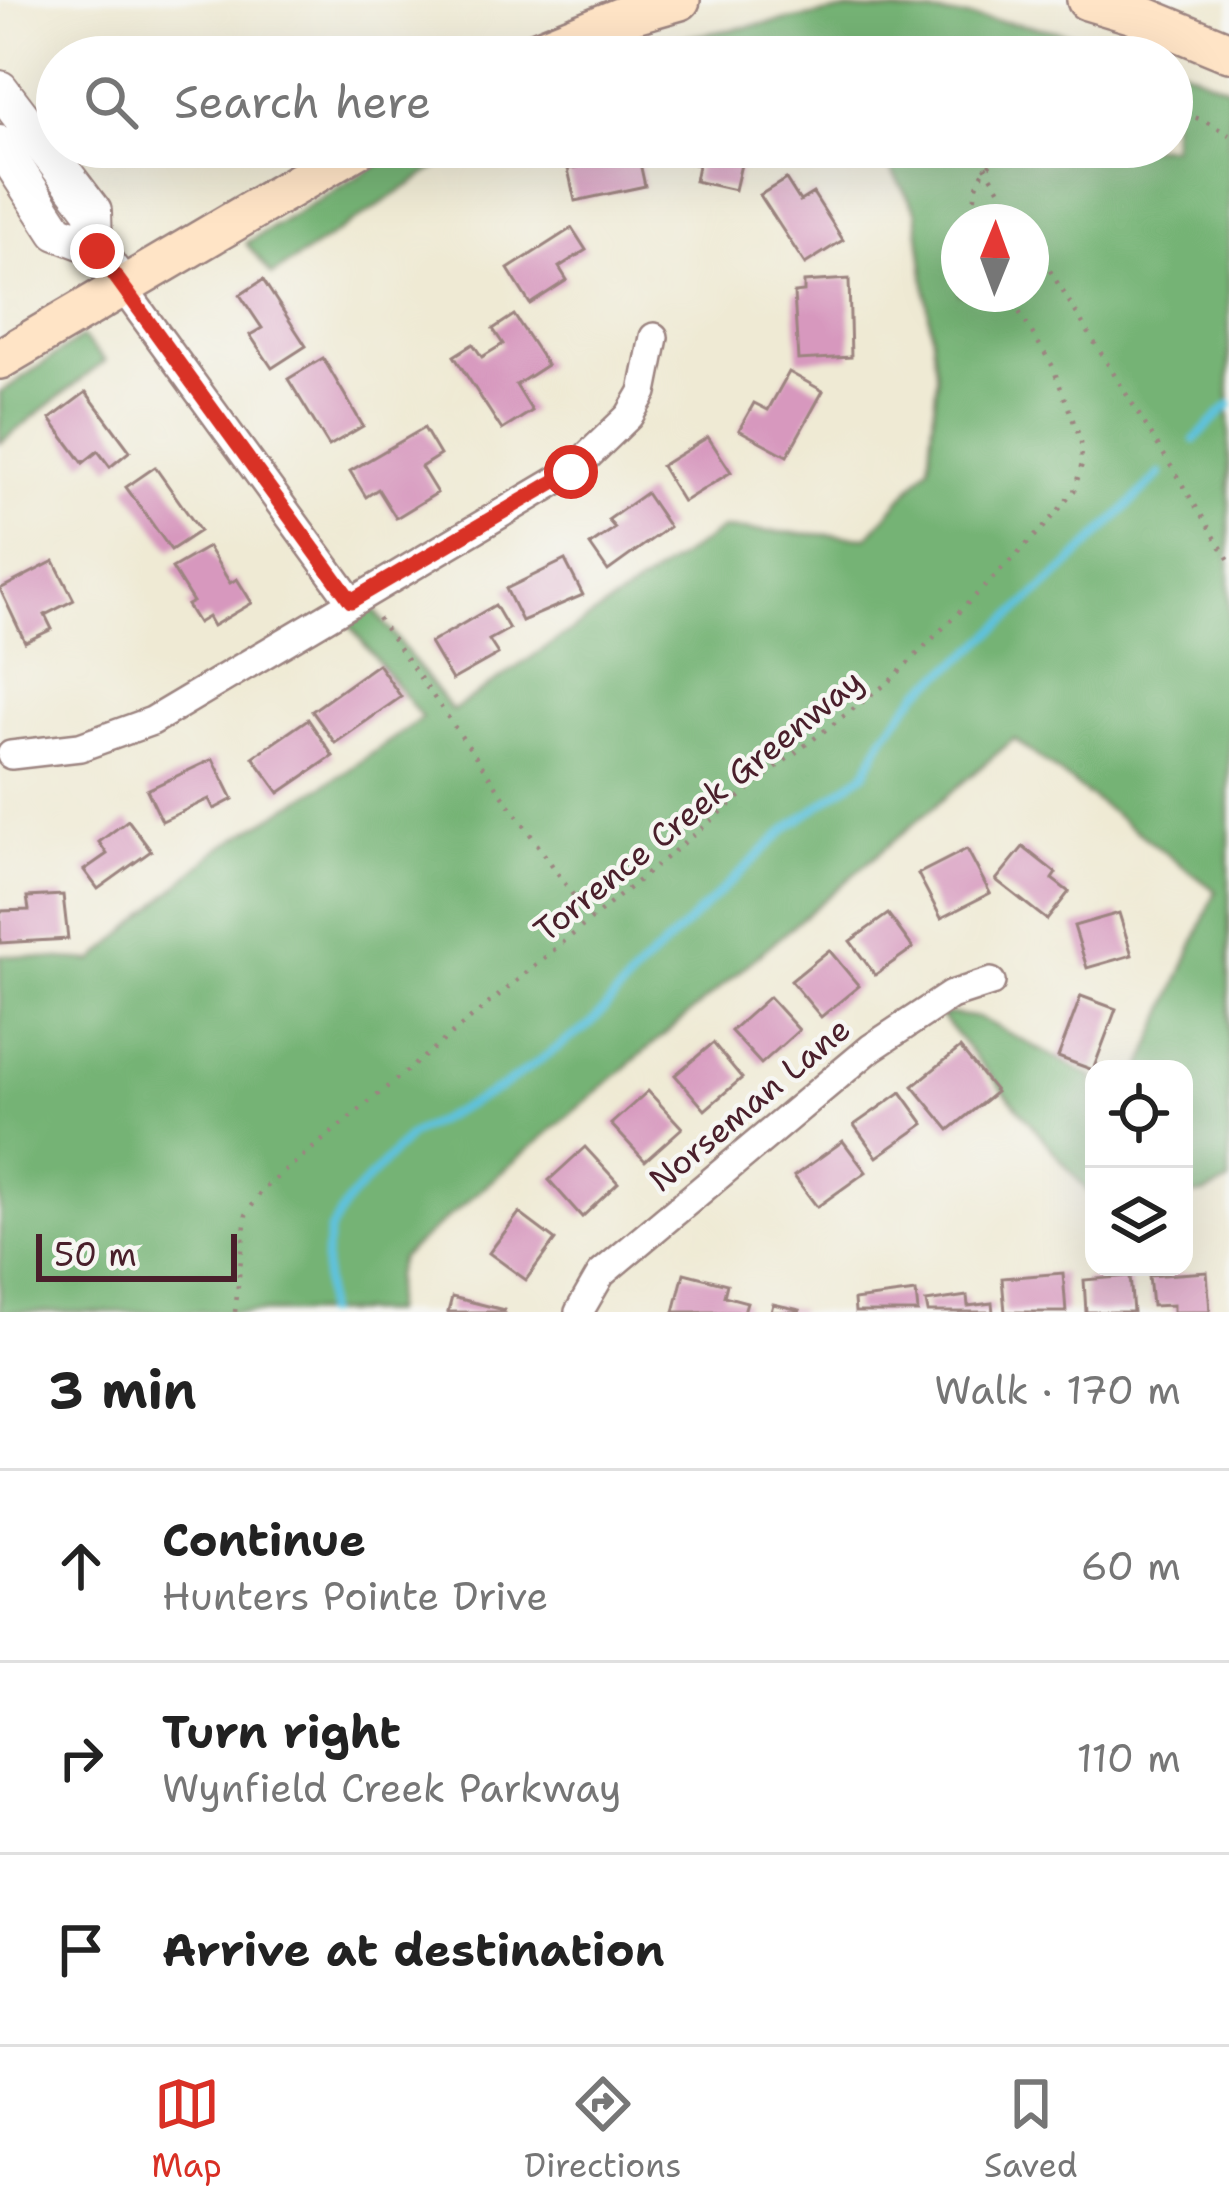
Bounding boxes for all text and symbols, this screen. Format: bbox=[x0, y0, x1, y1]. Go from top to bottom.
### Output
search box bbox=[36, 36, 1193, 168]
icon: search bbox=[78, 69, 144, 135]
text: Search here bbox=[174, 72, 431, 132]
north arrow bbox=[941, 204, 1049, 312]
route end bbox=[70, 224, 124, 278]
route start bbox=[544, 445, 598, 499]
street label: Torrence Creek Greenway bbox=[524, 659, 872, 952]
street label: Norseman Lane bbox=[639, 1007, 860, 1202]
map controls bbox=[1085, 1060, 1193, 1276]
button: locate bbox=[1085, 1060, 1193, 1168]
button: layers bbox=[1085, 1168, 1193, 1276]
scale bar bbox=[36, 1228, 237, 1281]
text: 50 m bbox=[54, 1232, 137, 1277]
text: 3 min bbox=[48, 1356, 197, 1424]
text: Walk · 170 m bbox=[934, 1364, 1181, 1416]
text: Continue bbox=[162, 1510, 366, 1570]
icon: ahead bbox=[48, 1533, 114, 1599]
text: 60 m bbox=[1081, 1540, 1181, 1592]
text: Hunters Pointe Drive bbox=[162, 1570, 548, 1622]
text: Turn right bbox=[162, 1702, 401, 1762]
icon: right bbox=[48, 1725, 114, 1791]
text: 110 m bbox=[1077, 1732, 1181, 1784]
text: Wynfield Creek Parkway bbox=[162, 1762, 621, 1814]
icon: arrive bbox=[48, 1917, 114, 1983]
text: Arrive at destination bbox=[162, 1920, 665, 1980]
tab: Map bbox=[151, 2071, 222, 2188]
tab: Directions bbox=[524, 2071, 682, 2188]
tab: Saved bbox=[984, 2071, 1078, 2188]

